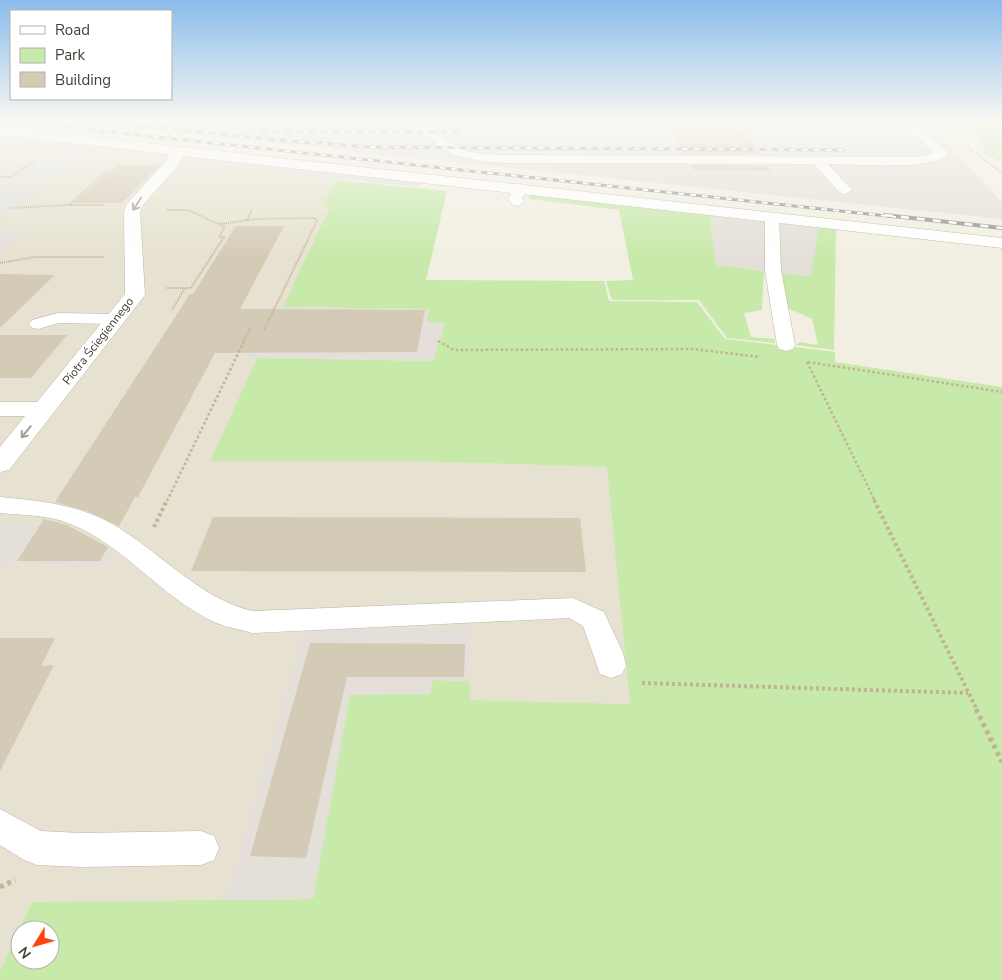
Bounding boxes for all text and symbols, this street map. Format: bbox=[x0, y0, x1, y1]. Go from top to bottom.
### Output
legend bbox=[10, 10, 172, 100]
text: Road bbox=[55, 20, 90, 40]
text: Park bbox=[55, 45, 85, 65]
text: Building bbox=[55, 70, 111, 90]
one-way arrow bbox=[131, 197, 142, 211]
street label: Piotra Ściegiennego bbox=[59, 294, 137, 388]
one-way arrow bbox=[20, 425, 31, 438]
north arrow bbox=[10, 920, 60, 970]
text: N bbox=[14, 943, 36, 962]

